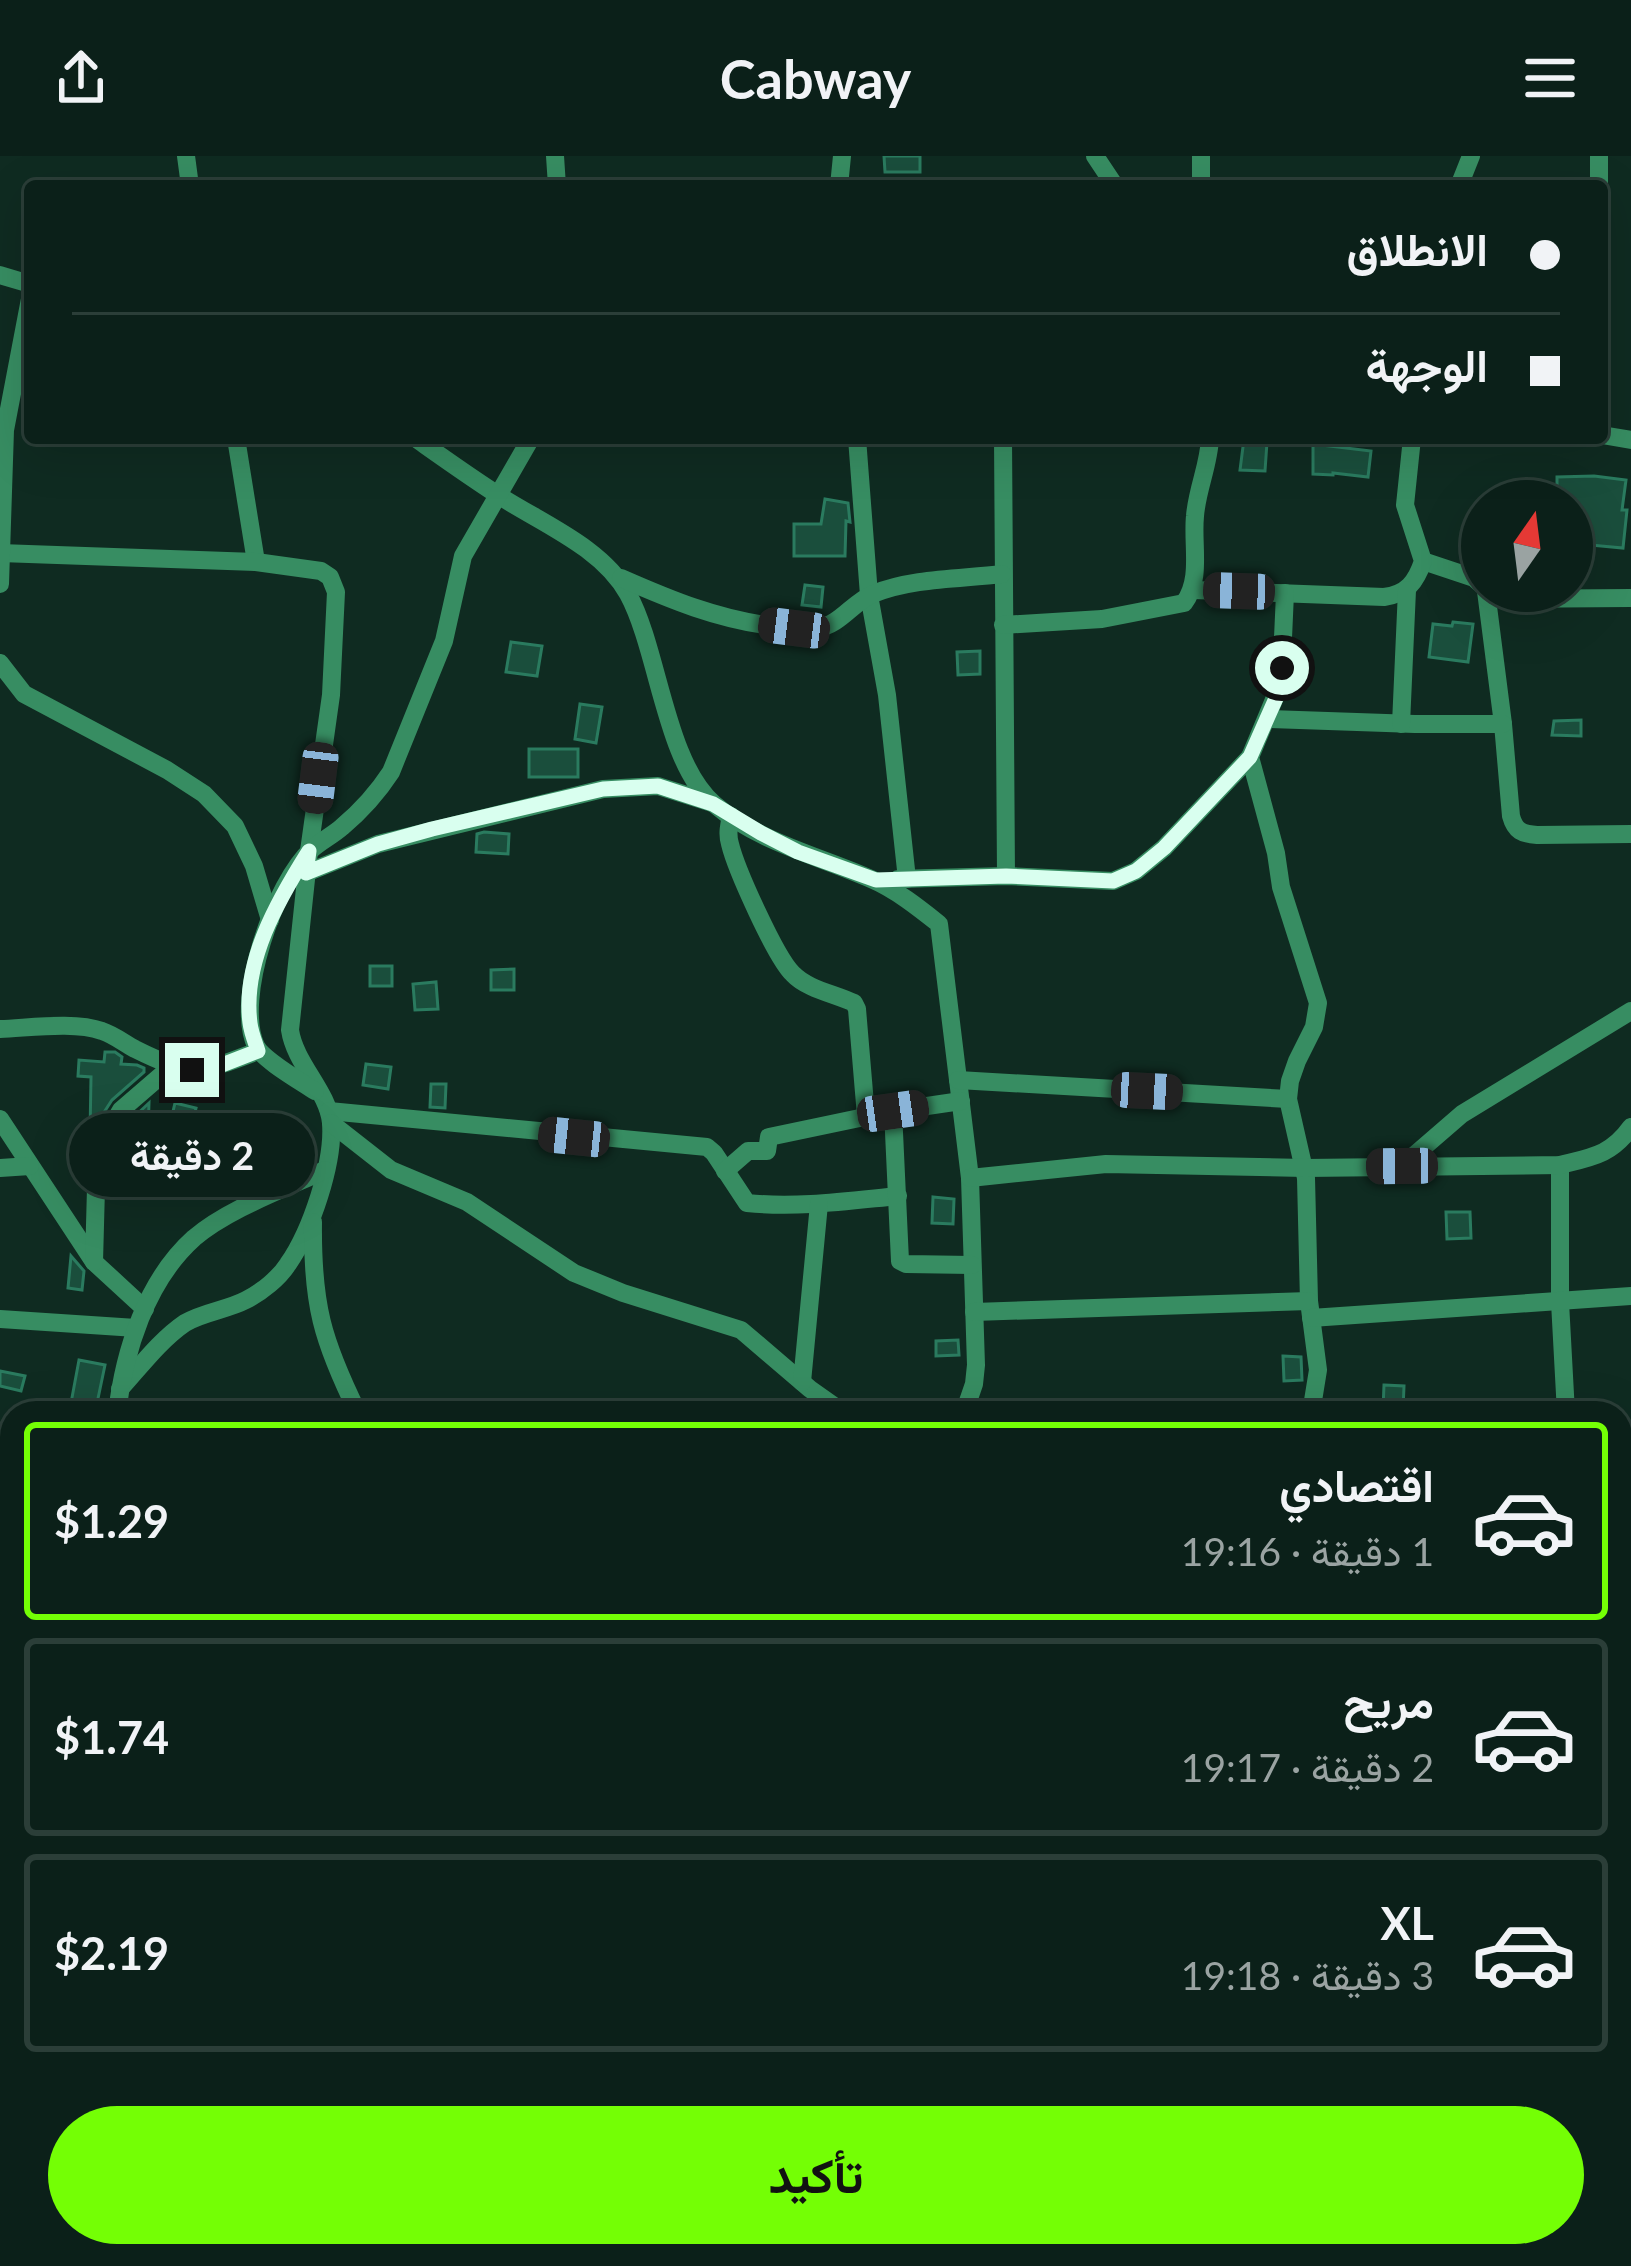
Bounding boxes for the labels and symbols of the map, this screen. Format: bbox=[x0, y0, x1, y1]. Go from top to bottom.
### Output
north arrow bbox=[1461, 480, 1593, 612]
car bbox=[1202, 572, 1276, 610]
car bbox=[756, 606, 832, 650]
route start bbox=[1255, 641, 1309, 695]
car bbox=[296, 740, 340, 816]
route end bbox=[165, 1043, 219, 1097]
car bbox=[1110, 1071, 1184, 1111]
car bbox=[855, 1088, 931, 1134]
callout: 2 دقيقة bbox=[69, 1112, 315, 1196]
car bbox=[536, 1115, 612, 1159]
car bbox=[1366, 1147, 1438, 1185]

